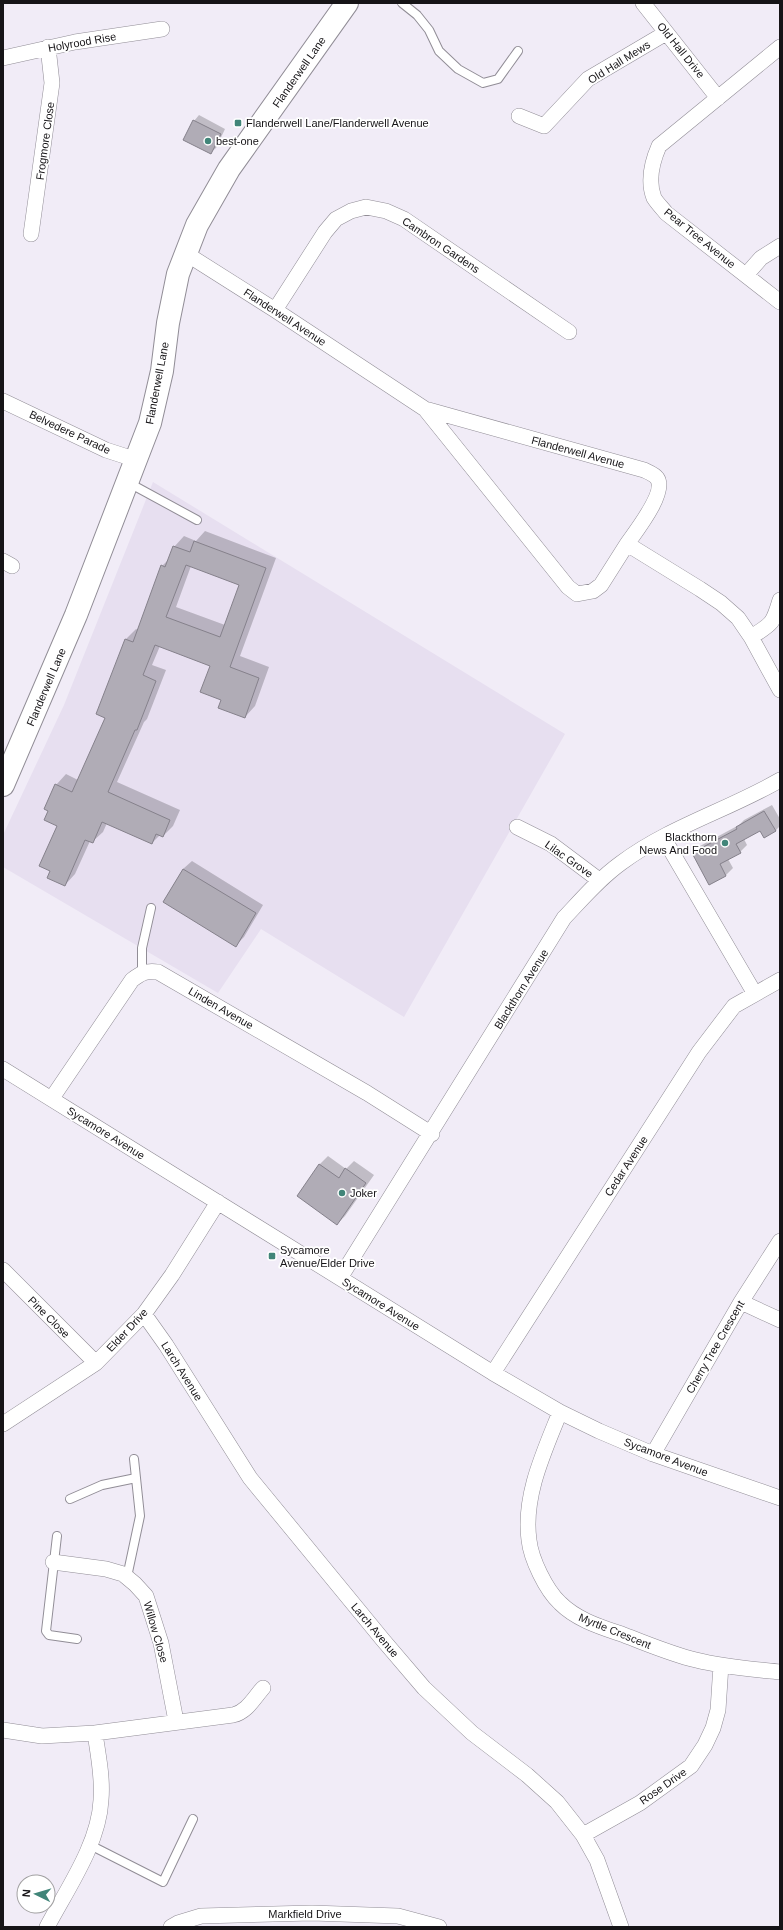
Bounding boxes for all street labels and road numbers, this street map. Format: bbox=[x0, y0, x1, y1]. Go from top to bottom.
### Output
street label: Old Hall Drive bbox=[655, 20, 707, 80]
street label: Holyrood Rise bbox=[47, 30, 117, 54]
street label: Flanderwell Lane bbox=[270, 34, 328, 110]
street label: Old Hall Mews bbox=[586, 38, 653, 86]
street label: Frogmore Close bbox=[34, 101, 56, 181]
street label: Pear Tree Avenue bbox=[662, 206, 738, 270]
street label: Cambron Gardens bbox=[400, 215, 482, 276]
street label: Flanderwell Avenue bbox=[242, 286, 328, 348]
street label: Flanderwell Lane bbox=[143, 341, 171, 425]
street label: Belvedere Parade bbox=[28, 408, 112, 456]
street label: Flanderwell Avenue bbox=[530, 434, 626, 470]
street label: Flanderwell Lane bbox=[24, 646, 68, 728]
street label: Lilac Grove bbox=[543, 838, 595, 880]
street label: Blackthorn Avenue bbox=[492, 947, 550, 1031]
street label: Linden Avenue bbox=[187, 985, 255, 1031]
street label: Sycamore Avenue bbox=[65, 1104, 147, 1162]
street label: Cedar Avenue bbox=[602, 1134, 650, 1198]
street label: Sycamore Avenue bbox=[340, 1275, 422, 1333]
street label: Pine Close bbox=[26, 1294, 72, 1340]
street label: Cherry Tree Crescent bbox=[684, 1298, 746, 1396]
street label: Elder Drive bbox=[104, 1306, 150, 1354]
street label: Larch Avenue bbox=[159, 1339, 205, 1403]
street label: Sycamore Avenue bbox=[622, 1435, 710, 1479]
street label: Willow Close bbox=[142, 1600, 170, 1664]
street label: Larch Avenue bbox=[349, 1600, 401, 1660]
street label: Myrtle Crescent bbox=[577, 1611, 653, 1651]
street label: Rose Drive bbox=[637, 1765, 689, 1807]
street label: Markfield Drive bbox=[268, 1908, 342, 1920]

